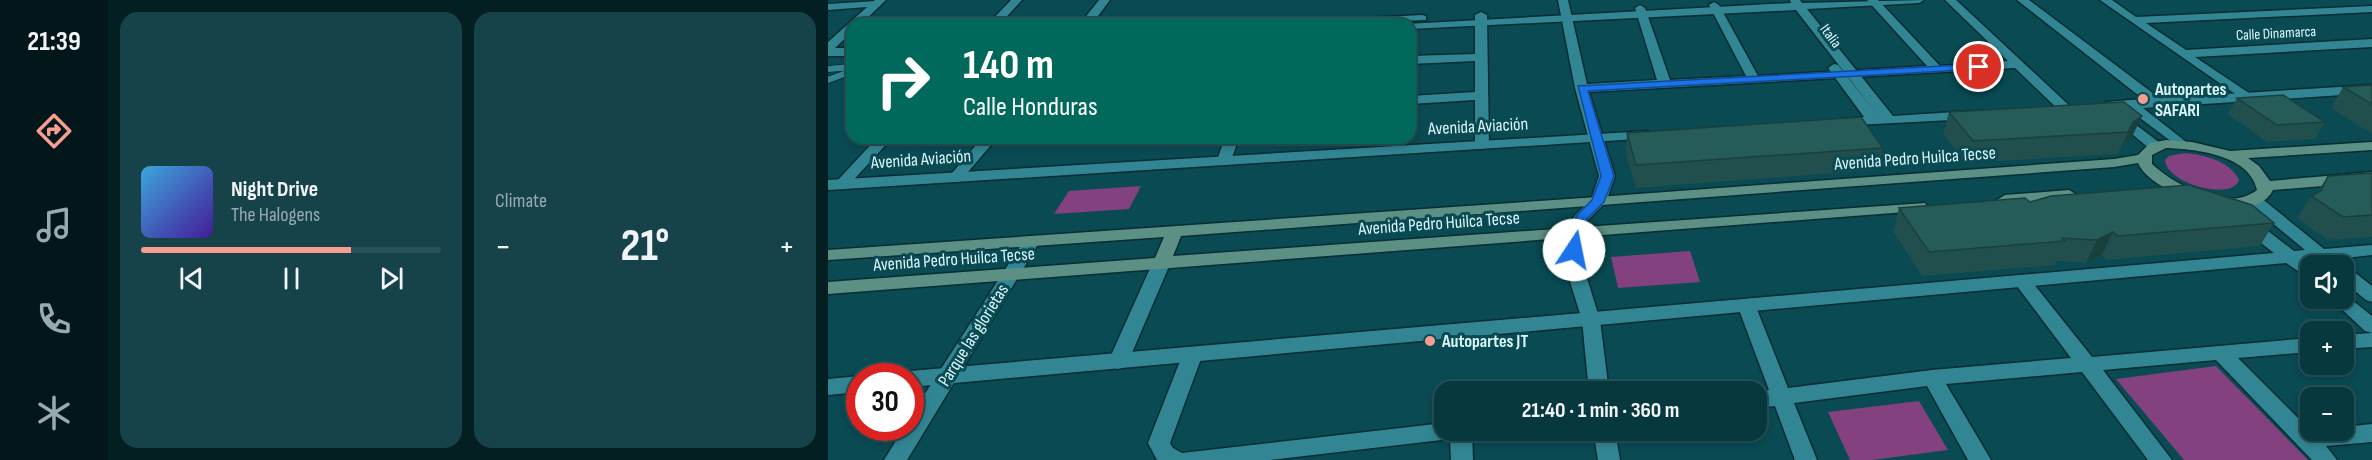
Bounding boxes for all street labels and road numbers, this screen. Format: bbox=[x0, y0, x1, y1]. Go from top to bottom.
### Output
street label: Italia bbox=[1816, 21, 1846, 52]
street label: Calle Dinamarca bbox=[2235, 22, 2317, 45]
street label: Avenida Aviación bbox=[1426, 113, 1529, 140]
street label: Avenida Pedro Huilca Tecse bbox=[1833, 142, 1996, 175]
street label: Avenida Aviación bbox=[869, 146, 972, 174]
street label: Avenida Pedro Huilca Tecse bbox=[1357, 207, 1520, 240]
street label: Avenida Pedro Huilca Tecse bbox=[872, 243, 1035, 276]
street label: Parque las glorietas bbox=[934, 280, 1013, 390]

